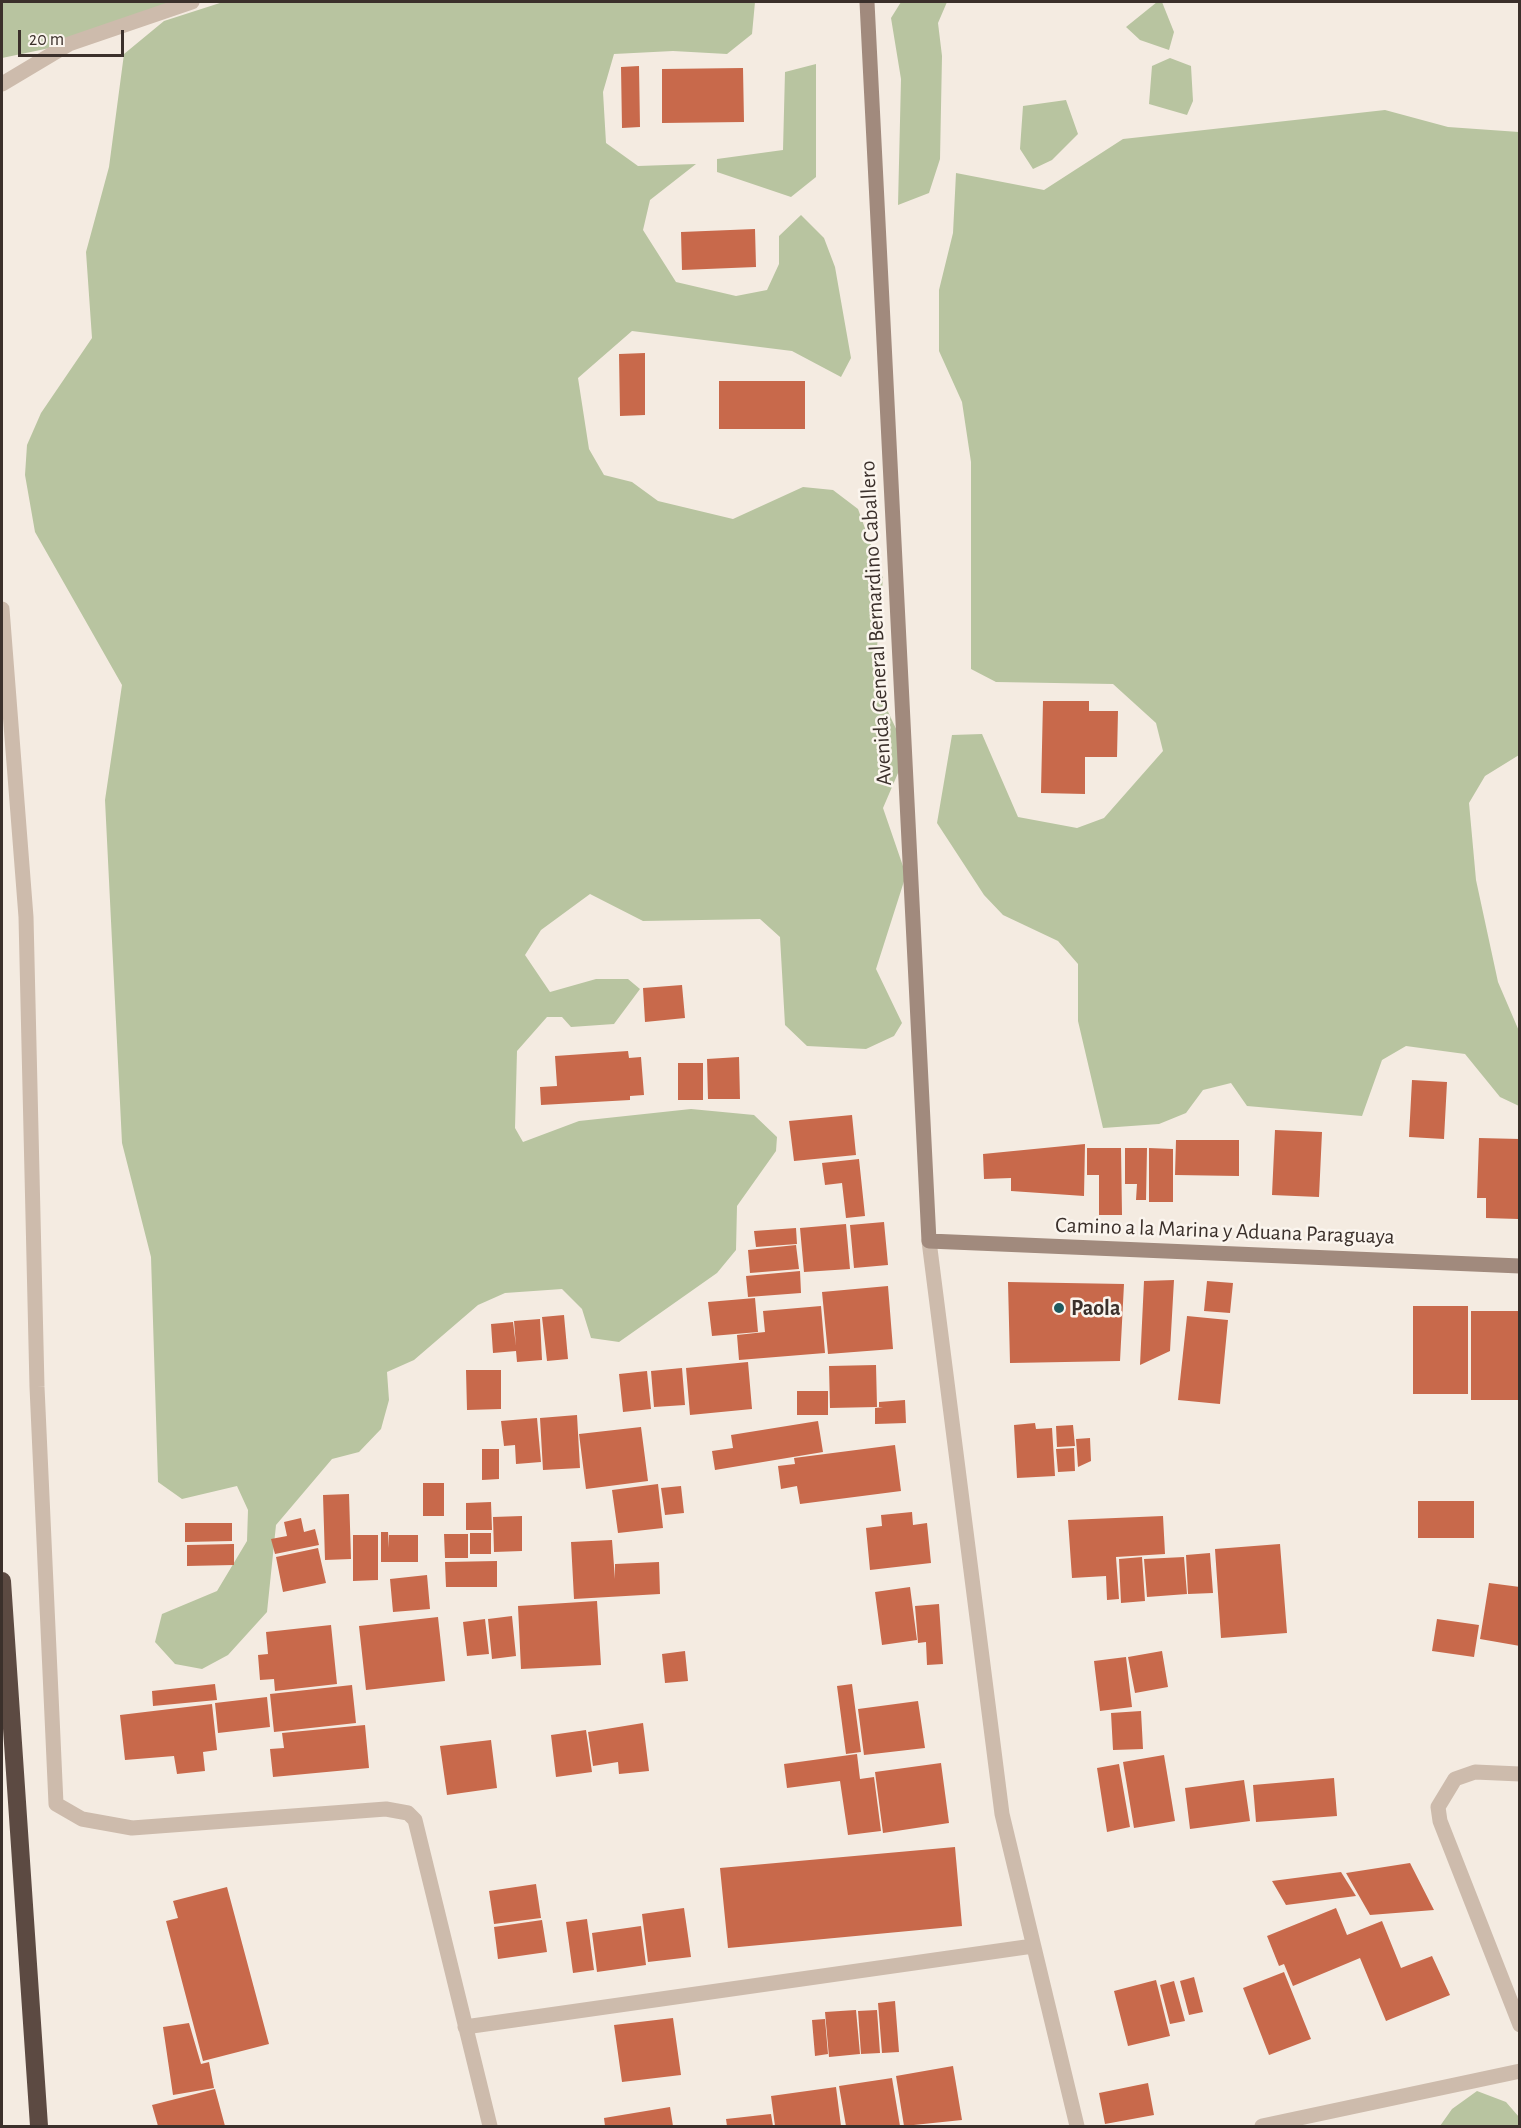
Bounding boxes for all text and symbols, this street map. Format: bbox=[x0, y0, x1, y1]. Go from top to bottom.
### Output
scale bar bbox=[21, 18, 128, 56]
text: 20 m bbox=[29, 31, 64, 49]
street label: Avenida General Bernardino Caballero bbox=[854, 460, 898, 786]
street label: Camino a la Marina y Aduana Paraguaya bbox=[1055, 1212, 1395, 1250]
place label: Paola bbox=[1071, 1295, 1120, 1321]
marker: Paola bbox=[1052, 1301, 1066, 1315]

